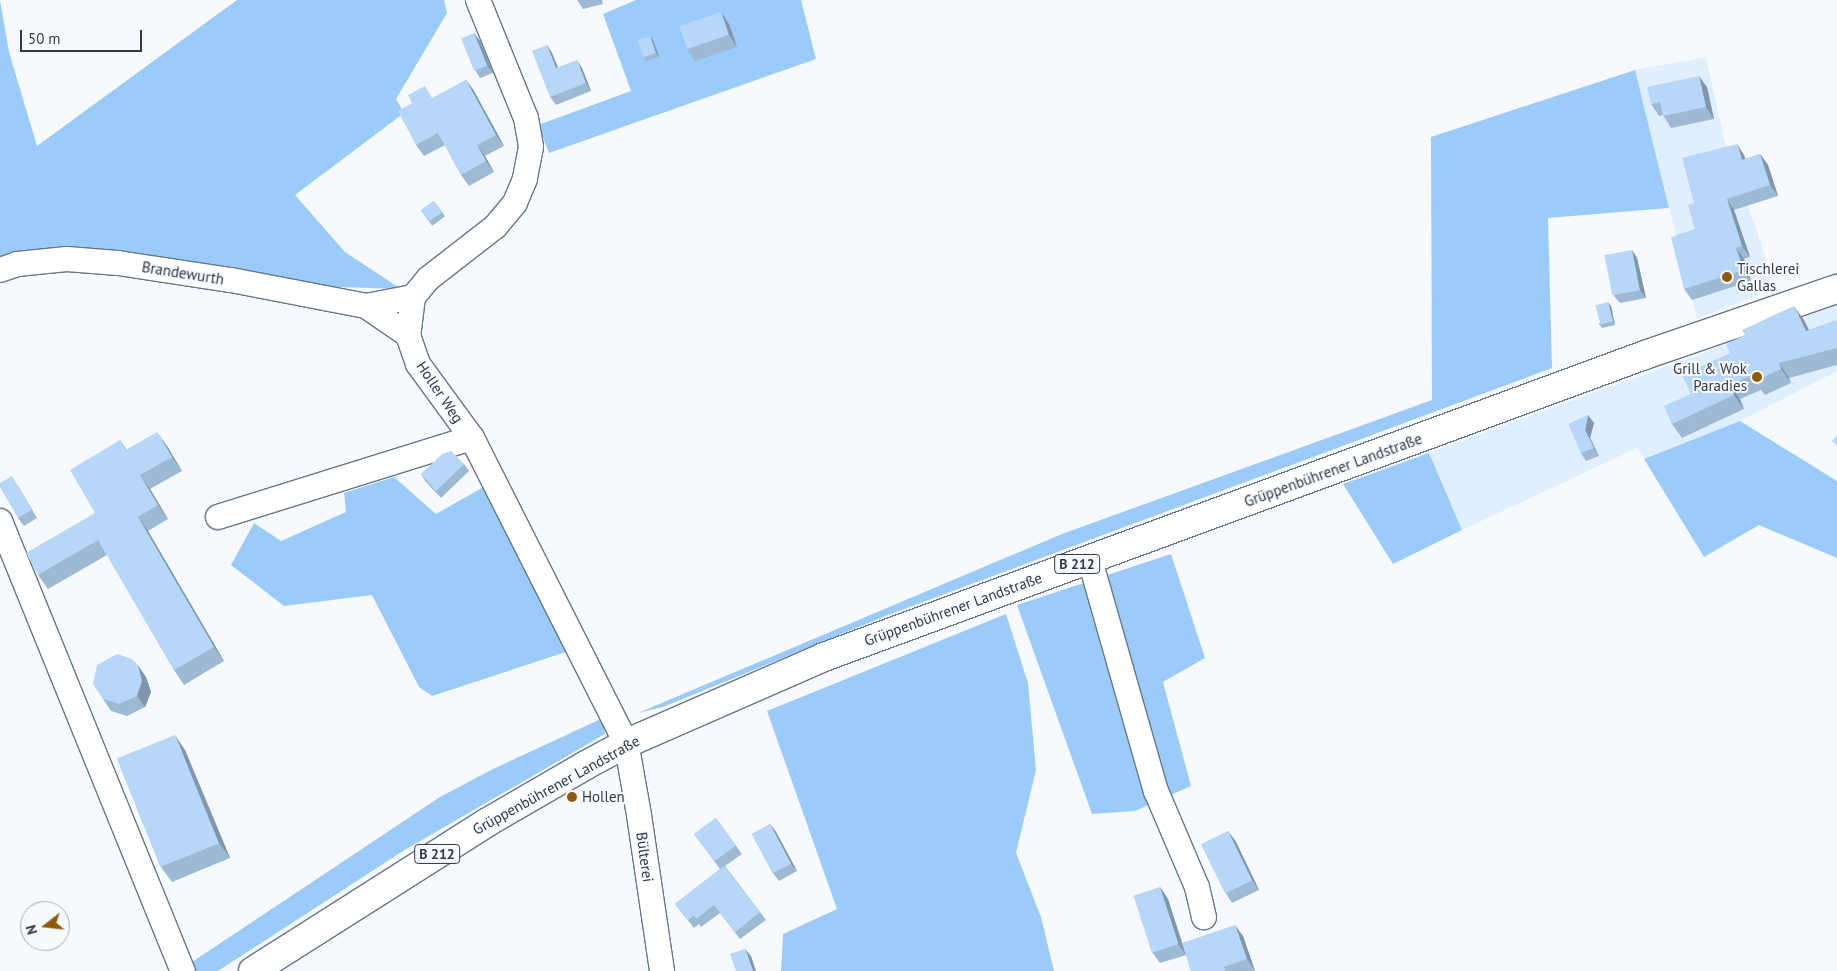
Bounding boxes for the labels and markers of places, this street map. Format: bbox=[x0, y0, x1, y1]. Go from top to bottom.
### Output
place label: Tischlerei Gallas bbox=[1737, 259, 1799, 294]
marker: Tischlerei Gallas bbox=[1721, 271, 1733, 283]
place label: Grill & Wok Paradies bbox=[1673, 359, 1747, 394]
marker: Grill & Wok Paradies bbox=[1751, 371, 1763, 383]
place label: Hollen bbox=[582, 788, 625, 806]
marker: Hollen bbox=[566, 791, 578, 803]

